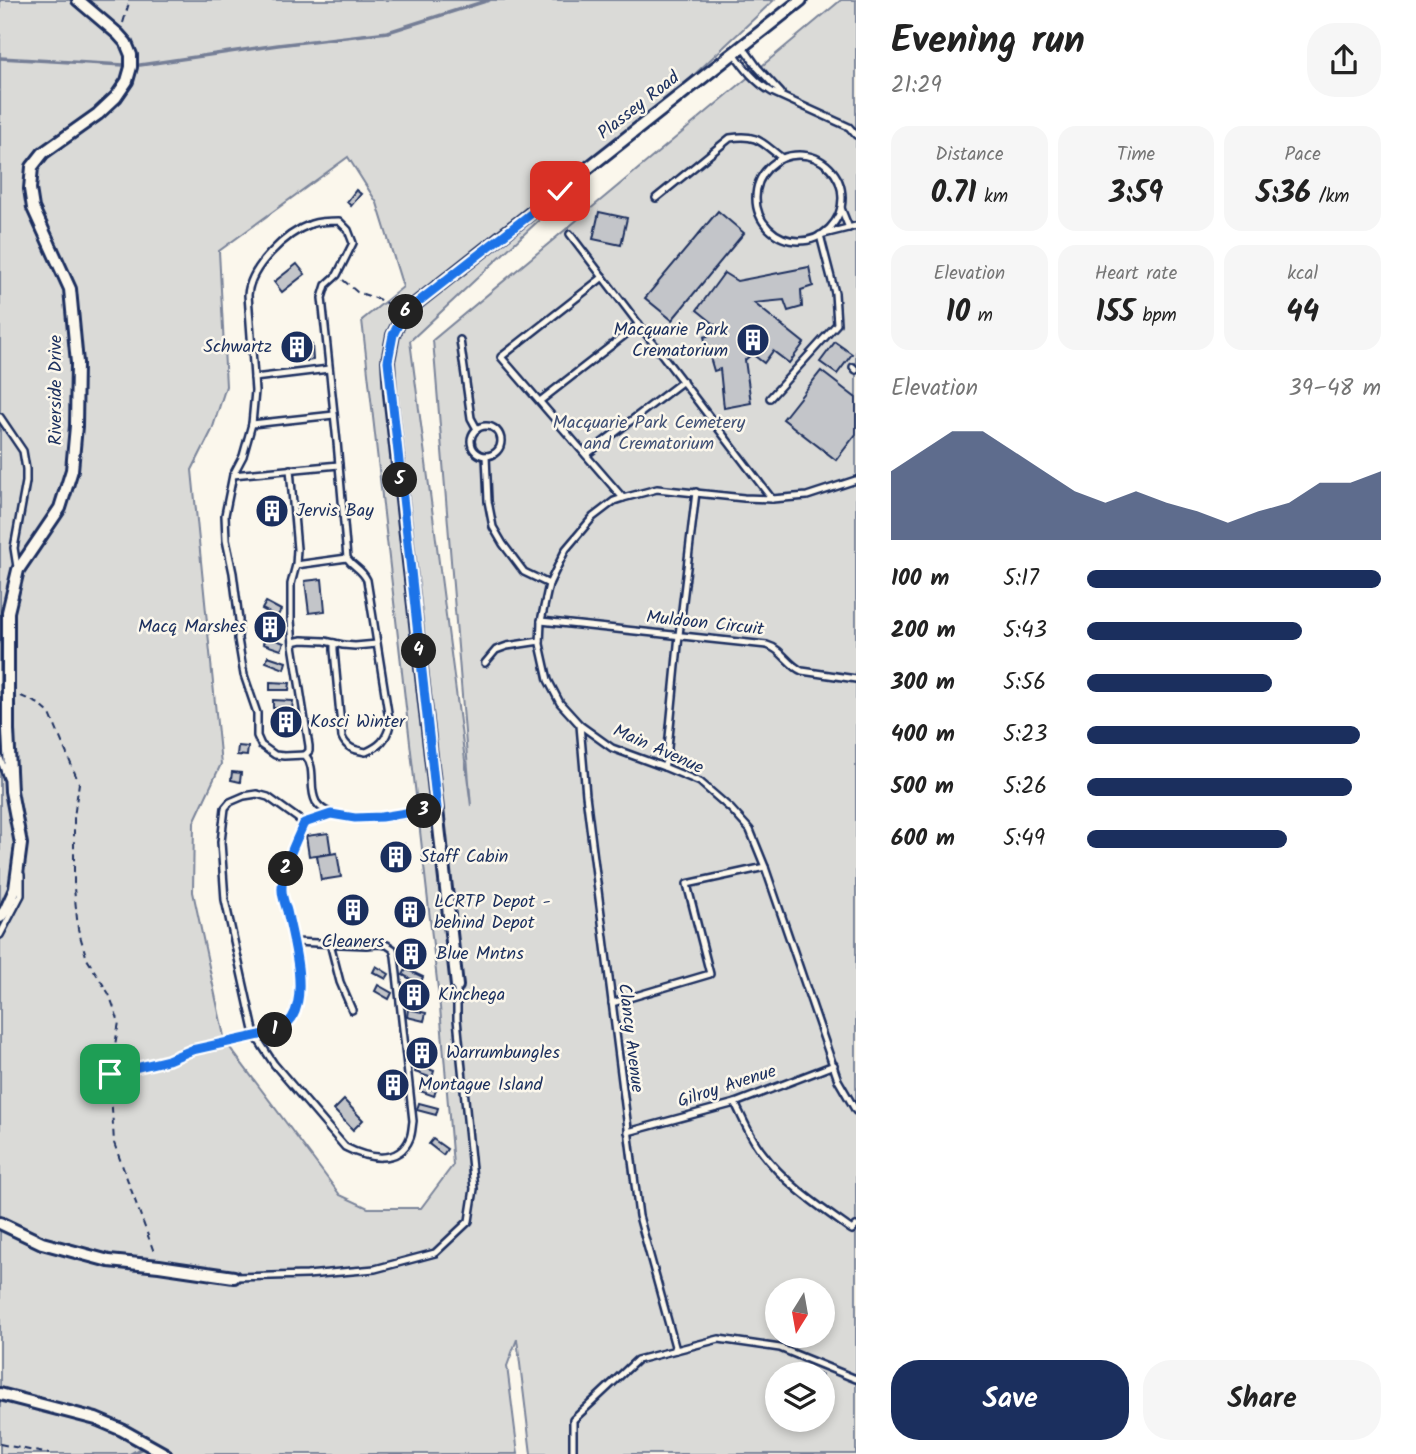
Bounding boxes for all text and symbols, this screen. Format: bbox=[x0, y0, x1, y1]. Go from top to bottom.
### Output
text: Evening run bbox=[891, 12, 1085, 72]
button: share bbox=[1307, 23, 1381, 97]
street label: Plassey Road bbox=[592, 64, 687, 148]
text: 21:29 bbox=[891, 68, 942, 104]
text: Distance bbox=[935, 140, 1003, 170]
text: Time bbox=[1117, 140, 1155, 170]
text: Pace bbox=[1285, 140, 1321, 170]
pin bbox=[530, 161, 590, 221]
text: 0.71 bbox=[931, 170, 976, 218]
text: 3:59 bbox=[1109, 170, 1163, 218]
text: 5:36 bbox=[1256, 170, 1311, 218]
icon: check bbox=[541, 172, 579, 210]
text: km bbox=[976, 182, 1008, 212]
text: /km bbox=[1311, 182, 1349, 212]
text: Elevation bbox=[933, 259, 1005, 289]
text: Heart rate bbox=[1095, 259, 1177, 289]
text: kcal bbox=[1287, 259, 1318, 289]
text: 10 bbox=[946, 289, 970, 337]
text: 155 bbox=[1095, 289, 1135, 337]
text: 44 bbox=[1286, 289, 1319, 337]
pin: 6 bbox=[388, 294, 424, 330]
text: 6 bbox=[400, 296, 411, 326]
text: m bbox=[970, 301, 993, 331]
text: bpm bbox=[1135, 301, 1177, 331]
place label: Macquarie Park Crematorium bbox=[614, 316, 729, 366]
building icon: Macquarie Park Crematorium bbox=[734, 321, 772, 359]
building icon: Schwartz bbox=[278, 328, 316, 366]
place label: Schwartz bbox=[203, 333, 272, 362]
street label: Riverside Drive bbox=[42, 335, 71, 445]
text: Elevation bbox=[891, 371, 978, 407]
text: 39–48 m bbox=[1289, 371, 1381, 407]
park label: Macquarie Park Cemetery and Crematorium bbox=[553, 409, 746, 459]
pin: 5 bbox=[382, 462, 418, 498]
text: 5 bbox=[395, 464, 404, 494]
building icon: Jervis Bay bbox=[253, 492, 291, 530]
place label: Jervis Bay bbox=[296, 497, 374, 526]
text: 100 m bbox=[891, 561, 949, 597]
text: 5:17 bbox=[1003, 561, 1039, 597]
street label: Muldoon Circuit bbox=[645, 603, 766, 645]
building icon: Macq Marshes bbox=[251, 608, 289, 646]
place label: Macq Marshes bbox=[138, 613, 246, 642]
text: 200 m bbox=[891, 613, 956, 649]
text: 5:43 bbox=[1003, 613, 1047, 649]
pin: 4 bbox=[402, 634, 436, 668]
text: 4 bbox=[413, 635, 424, 665]
text: 300 m bbox=[891, 665, 955, 701]
text: 5:56 bbox=[1003, 665, 1046, 701]
building icon: Kosci Winter bbox=[267, 703, 305, 741]
place label: Kosci Winter bbox=[310, 708, 406, 737]
street label: Main Avenue bbox=[608, 717, 708, 783]
text: 400 m bbox=[891, 717, 955, 753]
text: 5:23 bbox=[1003, 717, 1048, 753]
text: 500 m bbox=[891, 769, 954, 805]
text: 5:26 bbox=[1003, 769, 1047, 805]
pin: 3 bbox=[406, 794, 442, 828]
text: 3 bbox=[418, 795, 429, 825]
text: 600 m bbox=[891, 821, 955, 857]
text: 5:49 bbox=[1003, 821, 1045, 857]
building icon: Staff Cabin bbox=[377, 838, 415, 876]
place label: Staff Cabin bbox=[420, 843, 508, 872]
pin: 2 bbox=[268, 852, 304, 886]
text: 2 bbox=[280, 853, 291, 883]
place label: LCRTP Depot - behind Depot bbox=[434, 888, 551, 938]
building icon: Cleaners bbox=[334, 891, 372, 929]
building icon: LCRTP Depot - behind Depot bbox=[391, 893, 429, 931]
place label: Cleaners bbox=[321, 928, 385, 957]
building icon: Blue Mntns bbox=[392, 935, 430, 973]
place label: Blue Mntns bbox=[436, 940, 524, 969]
building icon: Kinchega bbox=[395, 976, 433, 1014]
place label: Kinchega bbox=[438, 981, 505, 1010]
street label: Clancy Avenue bbox=[609, 982, 651, 1094]
pin: 1 bbox=[258, 1012, 292, 1048]
text: 1 bbox=[272, 1014, 277, 1044]
building icon: Warrumbungles bbox=[403, 1034, 441, 1072]
place label: Warrumbungles bbox=[446, 1039, 560, 1068]
pin bbox=[80, 1044, 140, 1104]
icon: arrive bbox=[91, 1055, 129, 1093]
street label: Gilroy Avenue bbox=[674, 1057, 780, 1117]
building icon: Montague Island bbox=[374, 1066, 412, 1104]
place label: Montague Island bbox=[418, 1071, 544, 1100]
north arrow bbox=[765, 1278, 835, 1348]
map controls bbox=[765, 1278, 835, 1432]
button: Save bbox=[891, 1360, 1129, 1440]
button: Share bbox=[1143, 1360, 1381, 1440]
button: layers bbox=[765, 1362, 835, 1432]

